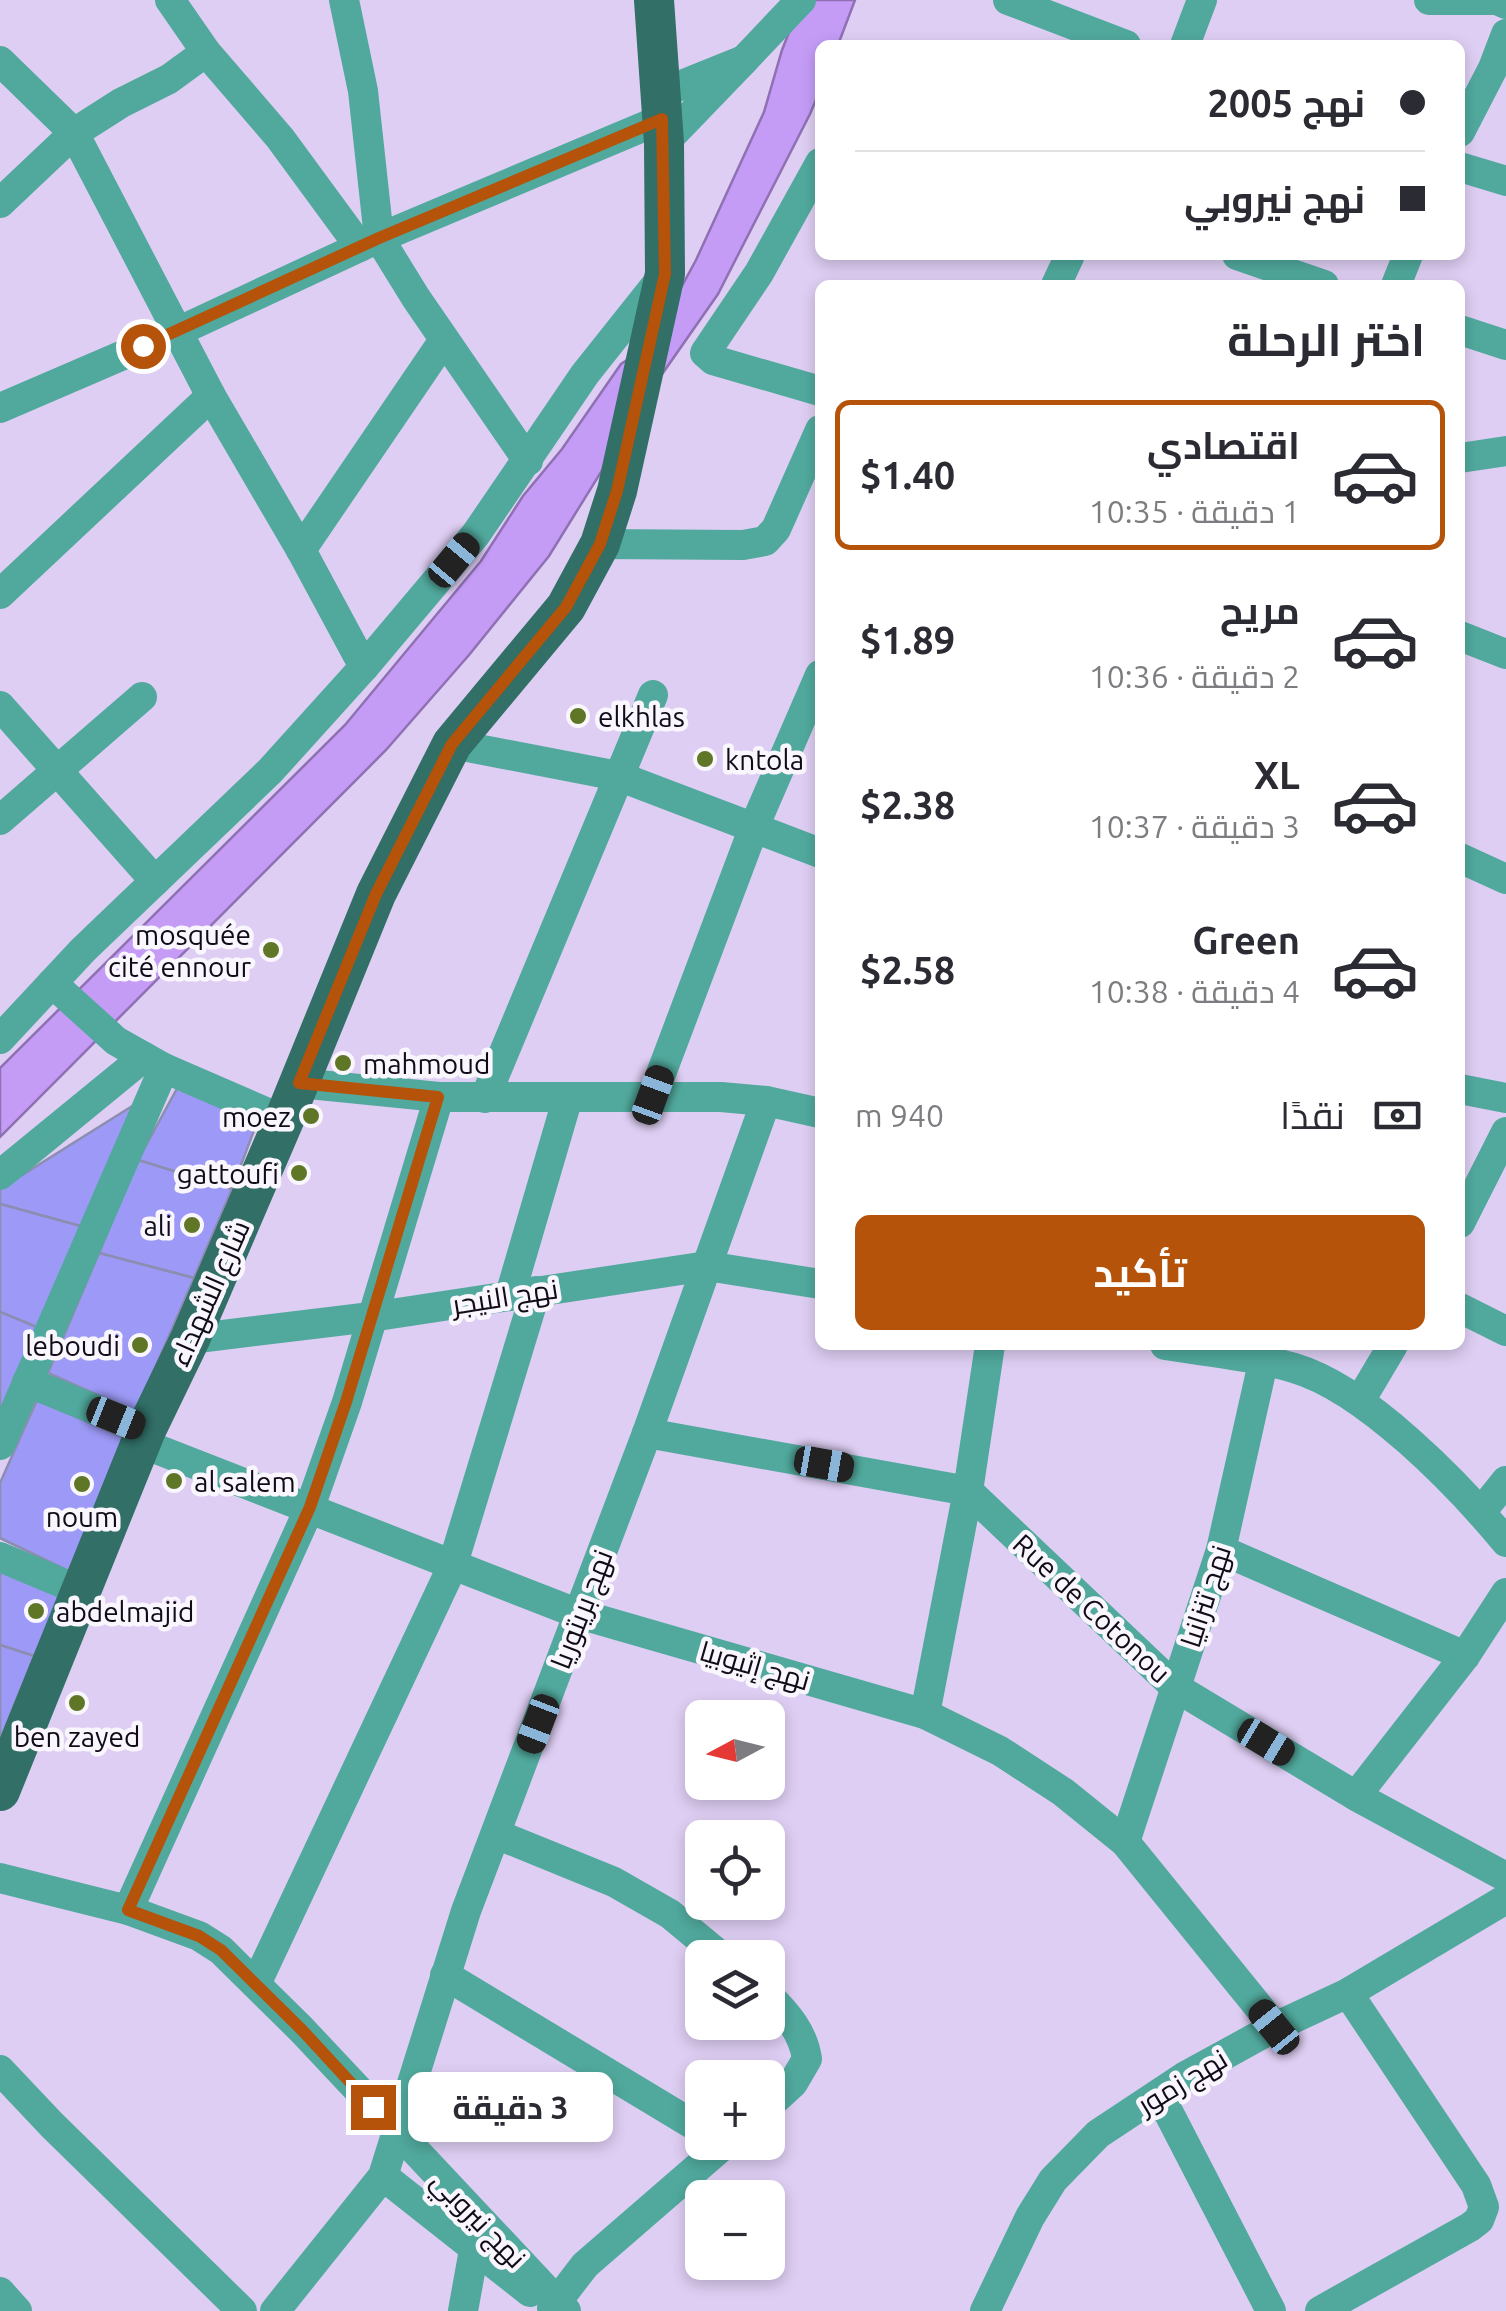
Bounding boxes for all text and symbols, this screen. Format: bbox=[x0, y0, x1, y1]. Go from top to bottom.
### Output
text: نهج 2005 bbox=[1207, 82, 1365, 124]
text: نهج نيروبي bbox=[1184, 178, 1365, 220]
text: اختر الرحلة bbox=[1227, 314, 1425, 365]
route start bbox=[121, 324, 166, 369]
text: اقتصادي bbox=[1147, 424, 1300, 466]
icon: car bbox=[1330, 430, 1420, 520]
text: $1.40 bbox=[860, 454, 955, 496]
text: 1 دقيقة · 10:35 bbox=[1089, 493, 1300, 529]
car bbox=[423, 527, 485, 593]
text: مريح bbox=[1220, 589, 1300, 631]
icon: car bbox=[1330, 595, 1420, 685]
text: $1.89 bbox=[860, 619, 955, 661]
text: 2 دقيقة · 10:36 bbox=[1089, 658, 1300, 694]
place label: elkhlas bbox=[598, 701, 685, 732]
marker: elkhlas bbox=[567, 705, 589, 727]
place label: kntola bbox=[725, 744, 804, 775]
marker: kntola bbox=[694, 748, 716, 770]
text: XL bbox=[1254, 754, 1300, 796]
icon: car bbox=[1330, 760, 1420, 850]
text: $2.38 bbox=[860, 784, 955, 826]
text: 3 دقيقة · 10:37 bbox=[1089, 808, 1300, 844]
place label: mosquée cité ennour bbox=[108, 919, 251, 982]
text: Green bbox=[1192, 919, 1300, 961]
icon: car bbox=[1330, 925, 1420, 1015]
marker: mosquée cité ennour bbox=[260, 939, 282, 961]
text: $2.58 bbox=[860, 949, 955, 991]
text: 4 دقيقة · 10:38 bbox=[1089, 973, 1300, 1009]
place label: mahmoud bbox=[363, 1048, 490, 1079]
marker: mahmoud bbox=[332, 1052, 354, 1074]
car bbox=[629, 1062, 677, 1128]
icon: cash bbox=[1370, 1088, 1425, 1143]
text: نقدًا bbox=[1280, 1094, 1345, 1136]
text: 940 m bbox=[855, 1097, 944, 1133]
place label: moez bbox=[222, 1101, 291, 1132]
marker: moez bbox=[300, 1105, 322, 1127]
place label: gattoufi bbox=[177, 1158, 279, 1189]
marker: gattoufi bbox=[288, 1162, 310, 1184]
place label: ali bbox=[143, 1210, 172, 1241]
marker: ali bbox=[181, 1214, 203, 1236]
street label: شارع الشهداء bbox=[163, 1215, 259, 1372]
button: تأكيد bbox=[855, 1215, 1425, 1330]
street label: نهج النيجر bbox=[448, 1272, 561, 1324]
place label: leboudi bbox=[25, 1330, 120, 1361]
marker: leboudi bbox=[129, 1334, 151, 1356]
car bbox=[83, 1393, 149, 1443]
car bbox=[792, 1444, 856, 1484]
place label: al salem bbox=[194, 1466, 296, 1497]
marker: al salem bbox=[163, 1470, 185, 1492]
marker: noum bbox=[71, 1473, 93, 1495]
place label: noum bbox=[46, 1501, 118, 1532]
street label: Rue de Cotonou bbox=[1007, 1528, 1177, 1688]
street label: نهج تنزانيا bbox=[1174, 1541, 1240, 1652]
street label: نهج بريتوريا bbox=[544, 1545, 622, 1674]
place label: abdelmajid bbox=[56, 1596, 195, 1627]
marker: abdelmajid bbox=[25, 1600, 47, 1622]
street label: نهج إثيوبيا bbox=[695, 1634, 814, 1699]
car bbox=[513, 1691, 563, 1757]
marker: ben zayed bbox=[66, 1692, 88, 1714]
north arrow bbox=[685, 1700, 785, 1800]
map controls bbox=[685, 1700, 785, 2280]
car bbox=[1233, 1714, 1299, 1770]
place label: ben zayed bbox=[14, 1721, 140, 1752]
button: locate bbox=[685, 1820, 785, 1920]
button: layers bbox=[685, 1940, 785, 2040]
car bbox=[1243, 1994, 1305, 2060]
street label: نهج زمور bbox=[1130, 2042, 1234, 2124]
button: + bbox=[685, 2060, 785, 2160]
callout: 3 دقيقة bbox=[408, 2072, 613, 2142]
route end bbox=[351, 2085, 396, 2130]
text: 3 دقيقة bbox=[452, 2089, 569, 2125]
street label: نهج نيروبي bbox=[421, 2165, 532, 2278]
button: − bbox=[685, 2180, 785, 2280]

